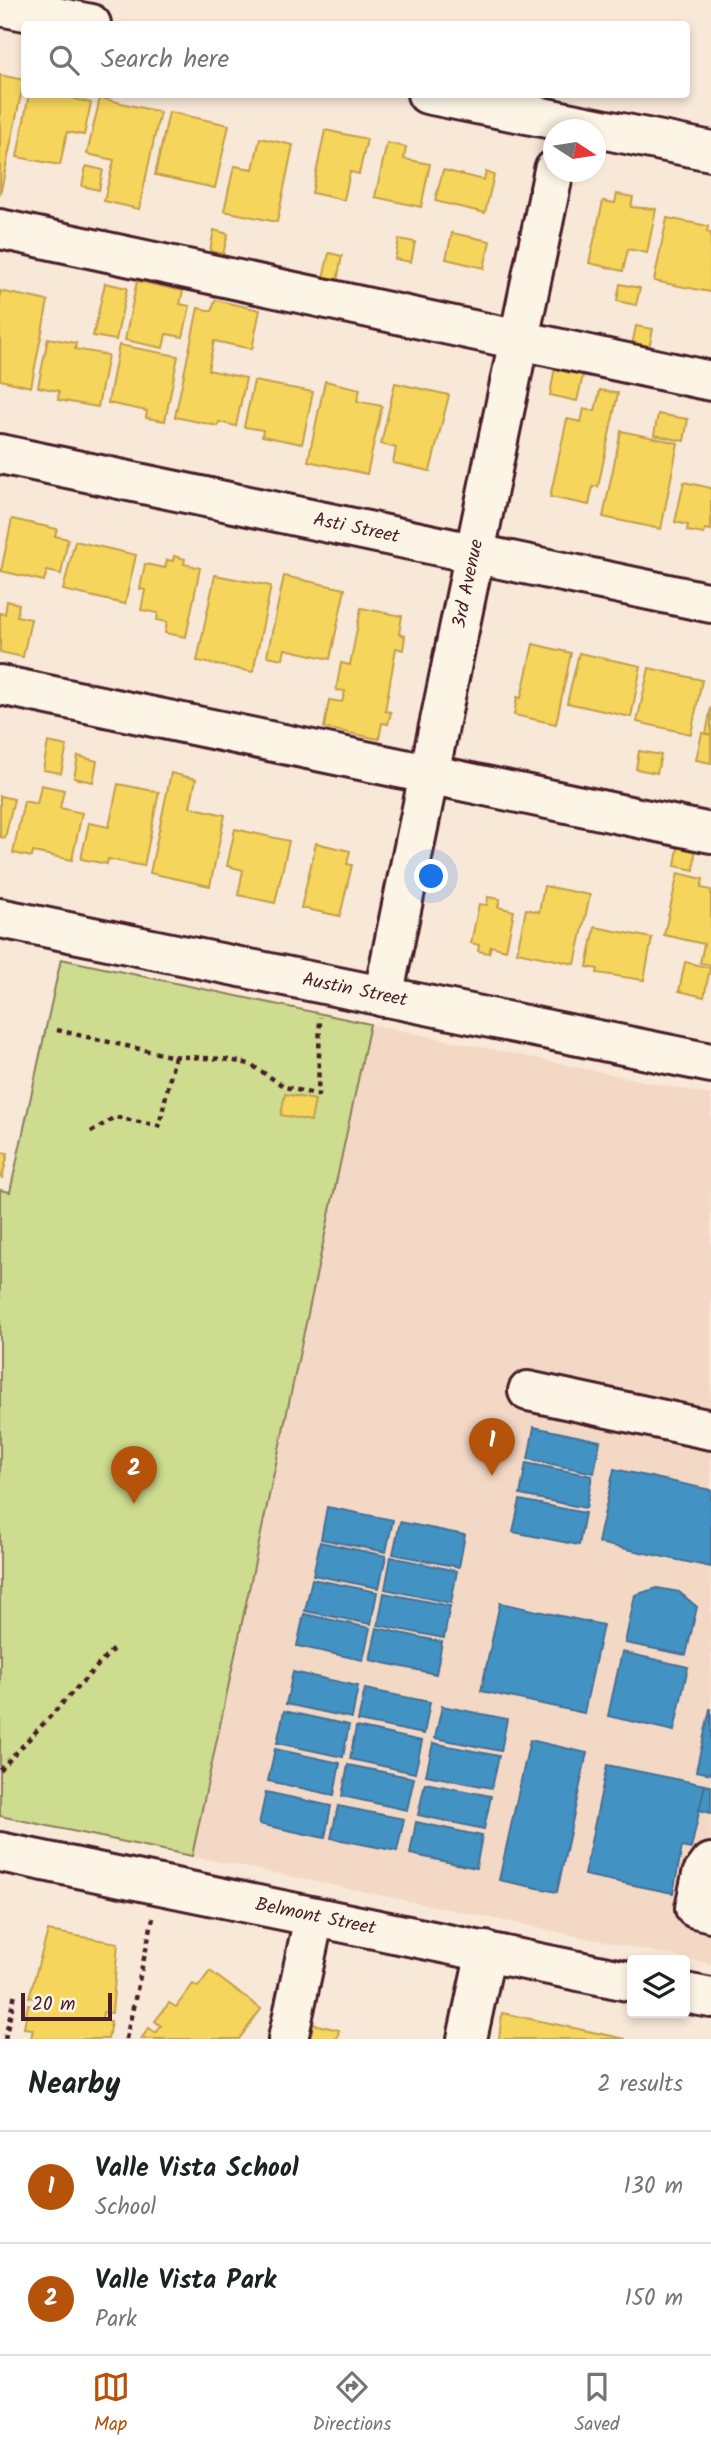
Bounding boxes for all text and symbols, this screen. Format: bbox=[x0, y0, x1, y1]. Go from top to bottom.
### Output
search box bbox=[21, 21, 690, 98]
text: Search here bbox=[101, 39, 229, 81]
icon: search bbox=[45, 41, 83, 79]
north arrow bbox=[543, 119, 606, 182]
street label: Asti Street bbox=[310, 505, 403, 552]
street label: 3rd Avenue bbox=[445, 536, 492, 631]
your location bbox=[414, 859, 448, 893]
street label: Austin Street bbox=[299, 965, 411, 1016]
pin: 1 bbox=[469, 1418, 515, 1476]
pin: 2 bbox=[111, 1446, 157, 1504]
street label: Belmont Street bbox=[252, 1890, 379, 1944]
map controls bbox=[627, 1955, 690, 2018]
button: layers bbox=[627, 1955, 690, 2018]
scale bar bbox=[21, 1990, 112, 2022]
text: 20 m bbox=[32, 1990, 75, 2020]
text: Nearby bbox=[28, 2061, 120, 2109]
text: 2 results bbox=[597, 2067, 683, 2103]
text: Valle Vista School bbox=[95, 2148, 299, 2190]
text: 1 bbox=[48, 2169, 54, 2205]
text: 130 m bbox=[624, 2169, 683, 2205]
text: School bbox=[95, 2190, 156, 2226]
text: Valle Vista Park bbox=[95, 2260, 276, 2302]
text: 2 bbox=[44, 2281, 58, 2317]
text: 150 m bbox=[624, 2281, 683, 2317]
text: Park bbox=[95, 2302, 137, 2338]
tab: Map bbox=[92, 2368, 130, 2440]
tab: Directions bbox=[313, 2368, 391, 2440]
tab: Saved bbox=[574, 2368, 619, 2440]

